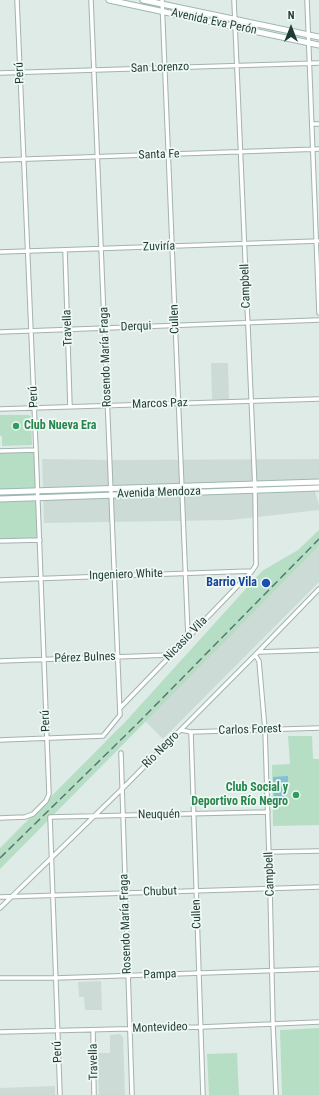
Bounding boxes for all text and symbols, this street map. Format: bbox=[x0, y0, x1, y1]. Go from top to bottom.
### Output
street label: Avenida Eva Perón bbox=[170, 6, 258, 38]
north arrow bbox=[271, 8, 311, 48]
text: N bbox=[288, 9, 294, 22]
street label: San Lorenzo bbox=[131, 60, 189, 76]
street label: Perú bbox=[12, 62, 28, 84]
street label: Santa Fe bbox=[138, 147, 180, 163]
street label: Zuviría bbox=[143, 239, 175, 255]
street label: Campbell bbox=[238, 263, 254, 309]
street label: Cullen bbox=[167, 304, 183, 334]
street label: Rosendo María Fraga bbox=[97, 307, 115, 407]
street label: Travella bbox=[60, 309, 76, 347]
street label: Derqui bbox=[120, 319, 152, 335]
street label: Perú bbox=[26, 386, 42, 408]
street label: Marcos Paz bbox=[132, 396, 188, 412]
place label: Club Nueva Era bbox=[24, 419, 96, 433]
marker: Club Nueva Era bbox=[11, 421, 21, 431]
street label: Avenida Mendoza bbox=[117, 484, 201, 502]
street label: Ingeniero White bbox=[89, 567, 163, 583]
place label: Barrio Vila bbox=[206, 576, 257, 590]
marker: Barrio Vila bbox=[260, 577, 272, 589]
street label: Nicasio Vila bbox=[161, 614, 211, 664]
street label: Pérez Bulnes bbox=[54, 650, 116, 666]
street label: Perú bbox=[38, 710, 54, 732]
street label: Carlos Forest bbox=[218, 722, 282, 738]
street label: Río Negro bbox=[139, 728, 183, 772]
place label: Club Social y Deportivo Río Negro bbox=[191, 781, 288, 809]
marker: Club Social y Deportivo Río Negro bbox=[291, 790, 301, 800]
street label: Neuquén bbox=[138, 807, 180, 823]
street label: Campbell bbox=[262, 851, 278, 897]
street label: Rosendo María Fraga bbox=[117, 874, 135, 974]
street label: Chubut bbox=[143, 884, 177, 900]
street label: Cullen bbox=[189, 899, 205, 929]
street label: Pampa bbox=[143, 967, 177, 983]
street label: Montevideo bbox=[132, 1020, 188, 1036]
street label: Perú bbox=[50, 1041, 66, 1063]
street label: Travella bbox=[86, 1043, 102, 1081]

